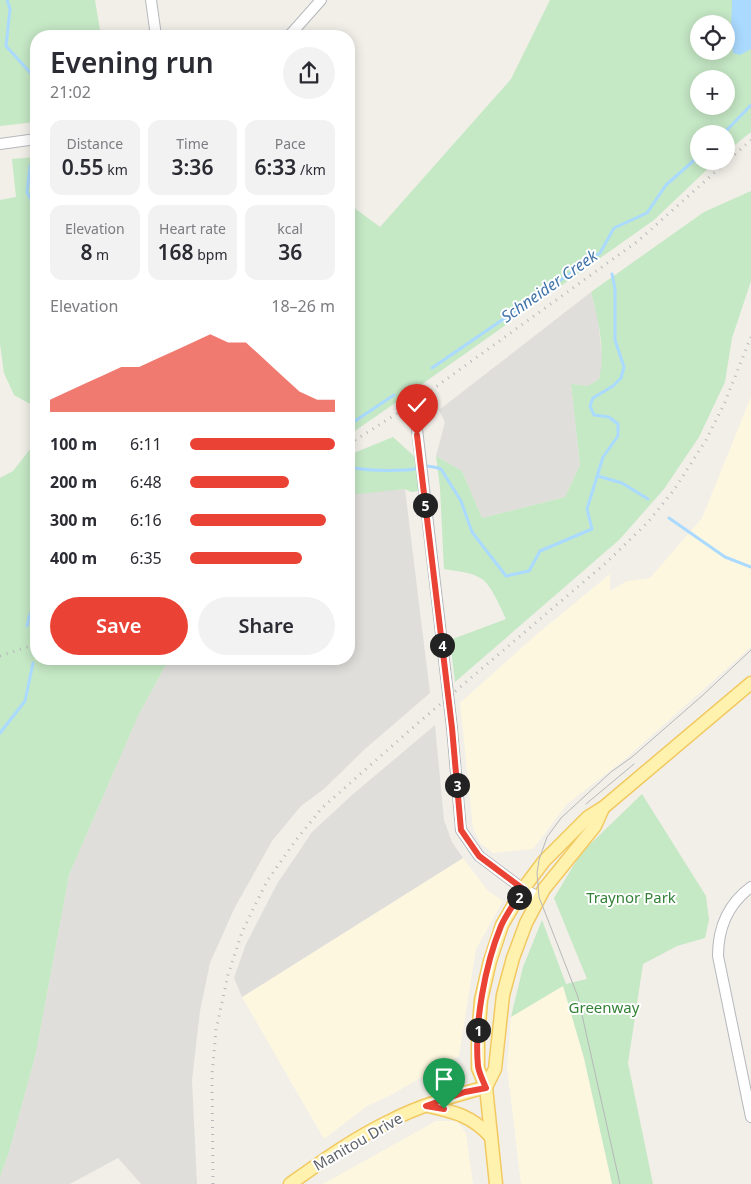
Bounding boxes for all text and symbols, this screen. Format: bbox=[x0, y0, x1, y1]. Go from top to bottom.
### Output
map controls bbox=[690, 15, 735, 170]
button: locate bbox=[690, 15, 735, 60]
text: Evening run bbox=[50, 43, 214, 81]
button: share bbox=[283, 47, 335, 99]
button: + bbox=[690, 70, 735, 115]
text: 21:02 bbox=[50, 81, 91, 103]
button: − bbox=[690, 125, 735, 170]
text: Distance bbox=[66, 134, 123, 153]
text: Time bbox=[176, 134, 209, 153]
text: Pace bbox=[275, 134, 306, 153]
text: 0.55 bbox=[62, 153, 104, 181]
text: 3:36 bbox=[172, 153, 213, 181]
text: 6:33 bbox=[255, 153, 296, 181]
text: km bbox=[104, 160, 128, 179]
text: /km bbox=[296, 160, 326, 179]
text: Elevation bbox=[65, 219, 125, 238]
text: Heart rate bbox=[159, 219, 226, 238]
text: kcal bbox=[277, 219, 303, 238]
text: 8 bbox=[80, 238, 92, 266]
text: 168 bbox=[157, 238, 194, 266]
text: 36 bbox=[278, 238, 302, 266]
water label: Schneider Creek bbox=[496, 244, 603, 327]
text: m bbox=[92, 245, 109, 264]
text: bpm bbox=[194, 245, 227, 264]
text: Elevation bbox=[50, 295, 118, 317]
text: 18–26 m bbox=[271, 295, 335, 317]
pin bbox=[396, 384, 438, 435]
icon: check bbox=[403, 391, 431, 419]
text: 100 m bbox=[50, 433, 97, 455]
text: 6:11 bbox=[130, 433, 162, 455]
text: 200 m bbox=[50, 471, 97, 493]
text: 6:48 bbox=[130, 471, 162, 493]
pin: 5 bbox=[412, 492, 438, 518]
text: 5 bbox=[421, 496, 430, 515]
text: 300 m bbox=[50, 509, 97, 531]
text: 6:16 bbox=[130, 509, 162, 531]
text: 400 m bbox=[50, 547, 97, 569]
text: 6:35 bbox=[130, 547, 162, 569]
button: Save bbox=[50, 597, 188, 655]
button: Share bbox=[198, 597, 335, 655]
pin: 4 bbox=[430, 632, 454, 658]
text: 4 bbox=[438, 636, 447, 655]
pin: 3 bbox=[444, 772, 470, 798]
text: 3 bbox=[453, 776, 462, 795]
pin: 2 bbox=[506, 884, 532, 910]
park label: Traynor Park bbox=[586, 887, 676, 907]
text: 2 bbox=[515, 888, 524, 907]
park label: Greenway bbox=[569, 997, 640, 1017]
pin: 1 bbox=[466, 1018, 490, 1042]
text: 1 bbox=[474, 1021, 483, 1040]
pin bbox=[423, 1058, 465, 1109]
icon: arrive bbox=[430, 1065, 458, 1093]
street label: Manitou Drive bbox=[309, 1107, 406, 1175]

